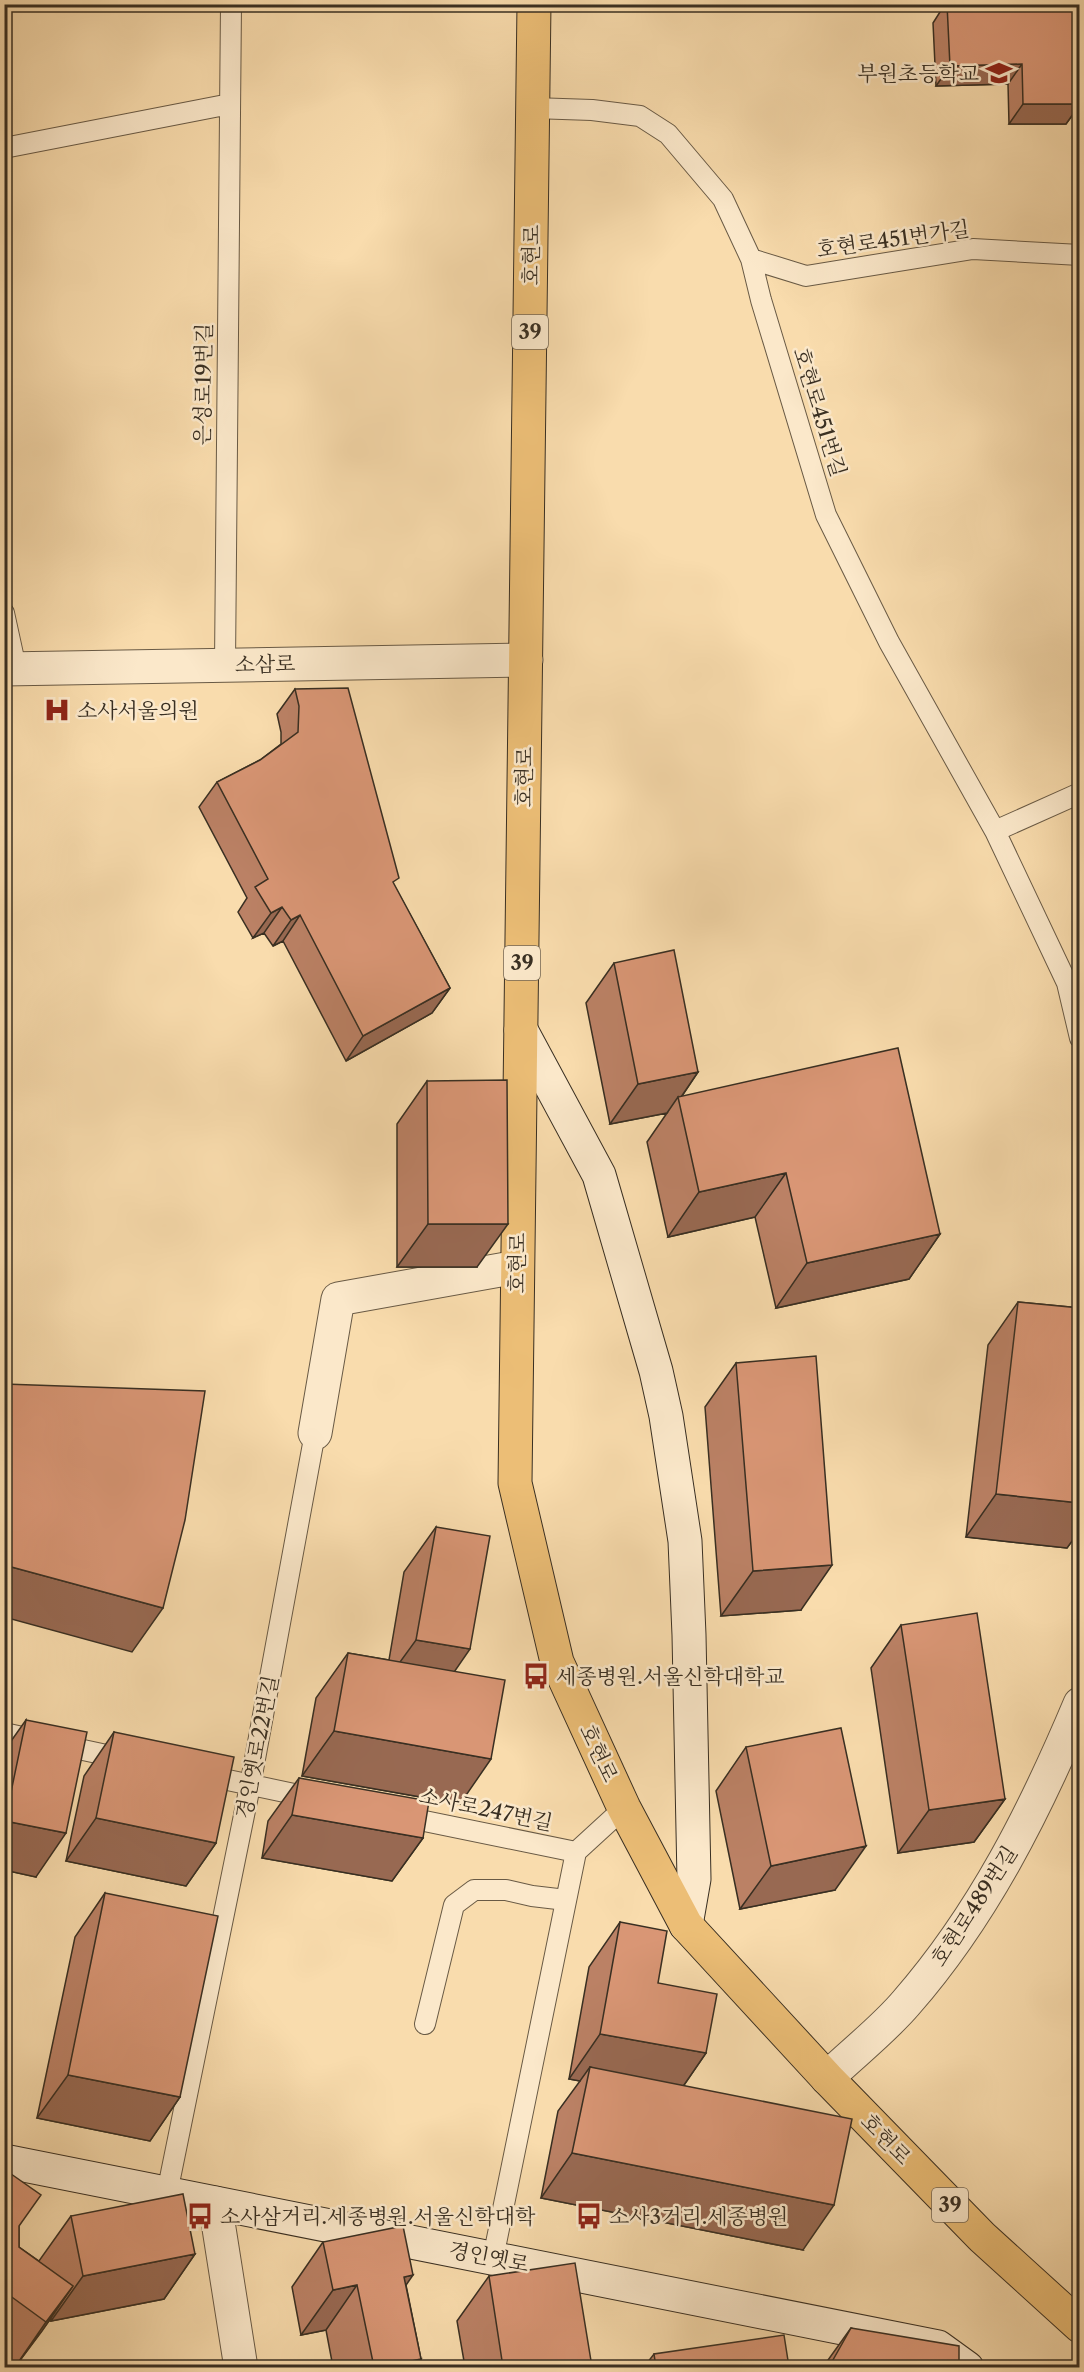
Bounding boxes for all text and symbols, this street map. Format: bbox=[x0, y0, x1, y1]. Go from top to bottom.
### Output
school or university icon: 부원초등학교 bbox=[984, 58, 1014, 88]
place label: 부원초등학교 bbox=[857, 61, 979, 86]
street label: 호현로451번가길 bbox=[815, 216, 971, 262]
street label: 호현로 bbox=[518, 224, 544, 286]
road number: 39 bbox=[512, 315, 548, 349]
street label: 은성로19번길 bbox=[189, 323, 217, 445]
street label: 호현로451번길 bbox=[788, 344, 852, 480]
street label: 소삼로 bbox=[234, 651, 296, 677]
hospital icon: 소사서울의원 bbox=[42, 695, 72, 725]
place label: 소사서울의원 bbox=[77, 698, 199, 723]
street label: 호현로 bbox=[511, 746, 537, 808]
road number: 39 bbox=[504, 946, 540, 980]
street label: 호현로 bbox=[504, 1232, 530, 1294]
bus stop icon: 세종병원.서울신학대학교 bbox=[521, 1661, 551, 1691]
place label: 세종병원.서울신학대학교 bbox=[556, 1664, 785, 1689]
street label: 경인옛로22번길 bbox=[231, 1673, 283, 1821]
street label: 호현로 bbox=[575, 1720, 623, 1786]
street label: 소사로247번길 bbox=[417, 1783, 555, 1835]
street label: 호현로489번길 bbox=[926, 1841, 1022, 1971]
street label: 호현로 bbox=[856, 2108, 916, 2170]
road number: 39 bbox=[932, 2188, 968, 2222]
bus stop icon: 소사삼거리.세종병원.서울신학대학 bbox=[185, 2201, 215, 2231]
bus stop icon: 소사3거리.세종병원 bbox=[574, 2201, 604, 2231]
place label: 소사삼거리.세종병원.서울신학대학 bbox=[220, 2204, 536, 2229]
place label: 소사3거리.세종병원 bbox=[609, 2204, 788, 2229]
street label: 경인옛로 bbox=[447, 2237, 531, 2277]

